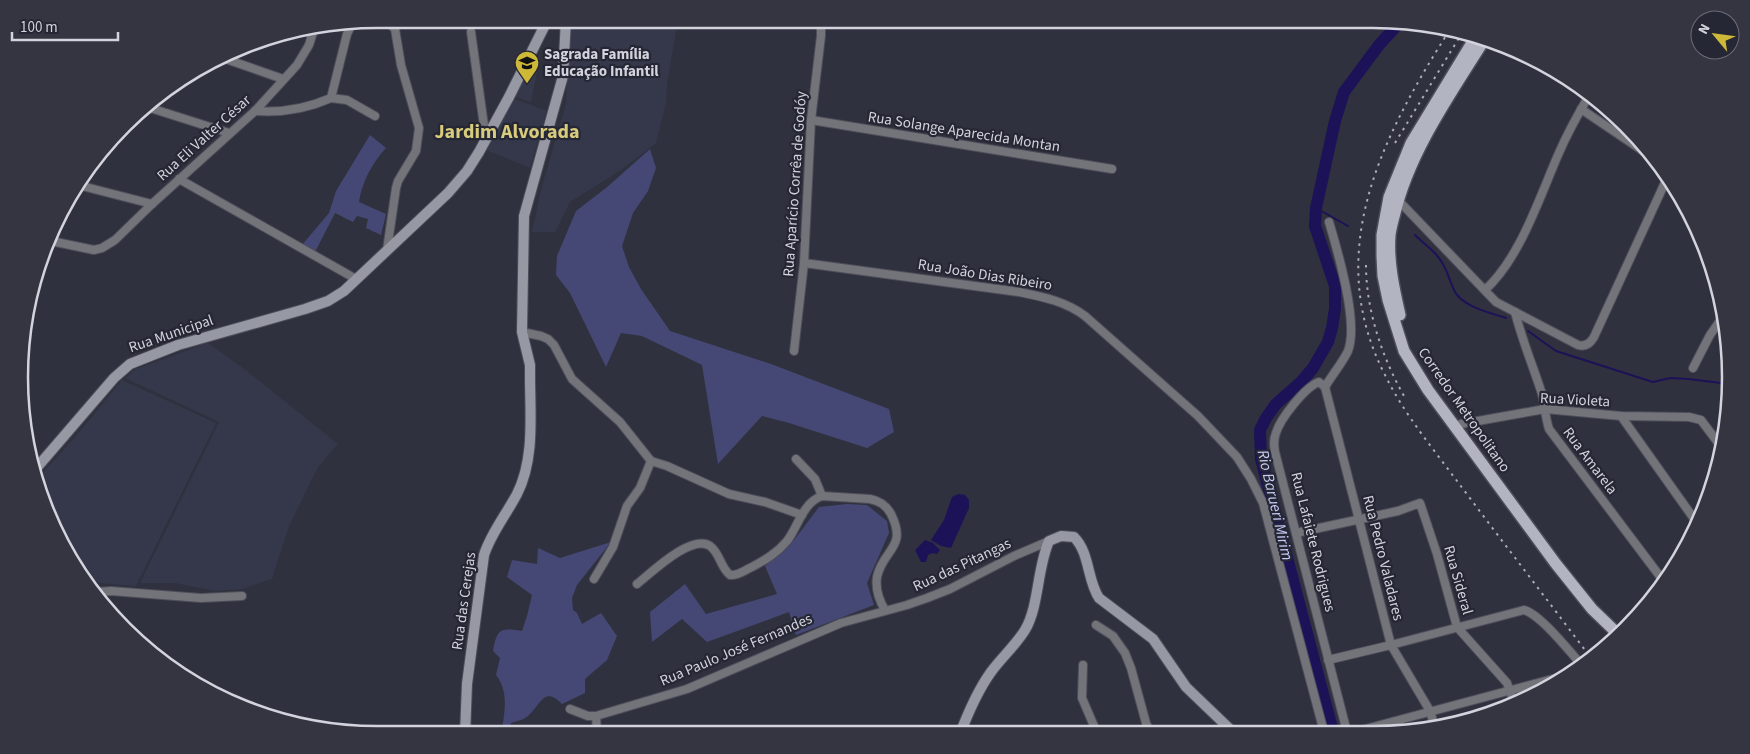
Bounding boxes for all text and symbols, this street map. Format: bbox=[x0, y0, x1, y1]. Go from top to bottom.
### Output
scale bar bbox=[12, 10, 119, 42]
north arrow bbox=[1690, 10, 1740, 60]
text: 100 m bbox=[20, 17, 58, 38]
text: N bbox=[1694, 20, 1716, 38]
place label: Sagrada Família Educação Infantil bbox=[544, 44, 659, 82]
school or university icon: Sagrada Família Educação Infantil bbox=[514, 50, 540, 84]
street label: Rua Eli Valter César bbox=[152, 90, 256, 186]
street label: Rua Aparício Corrêa de Godóy bbox=[778, 91, 812, 277]
street label: Rua Solange Aparecida Montan bbox=[866, 106, 1062, 158]
district label: Jardim Alvorada bbox=[434, 118, 580, 146]
street label: Rua João Dias Ribeiro bbox=[916, 254, 1054, 296]
street label: Rua Municipal bbox=[126, 310, 216, 358]
street label: Corredor Metropolitano bbox=[1413, 343, 1515, 477]
street label: Rua Violeta bbox=[1539, 388, 1611, 412]
street label: Rua Amarela bbox=[1558, 423, 1622, 499]
water label: Rio Barueri Mirim bbox=[1252, 448, 1298, 562]
street label: Rua Lafaiete Rodrigues bbox=[1285, 470, 1341, 614]
street label: Rua Pedro Valadares bbox=[1357, 493, 1409, 623]
street label: Rua das Pitangas bbox=[909, 533, 1015, 597]
street label: Rua Sideral bbox=[1438, 543, 1478, 617]
street label: Rua das Cerejas bbox=[447, 551, 481, 651]
street label: Rua Paulo José Fernandes bbox=[657, 608, 815, 692]

